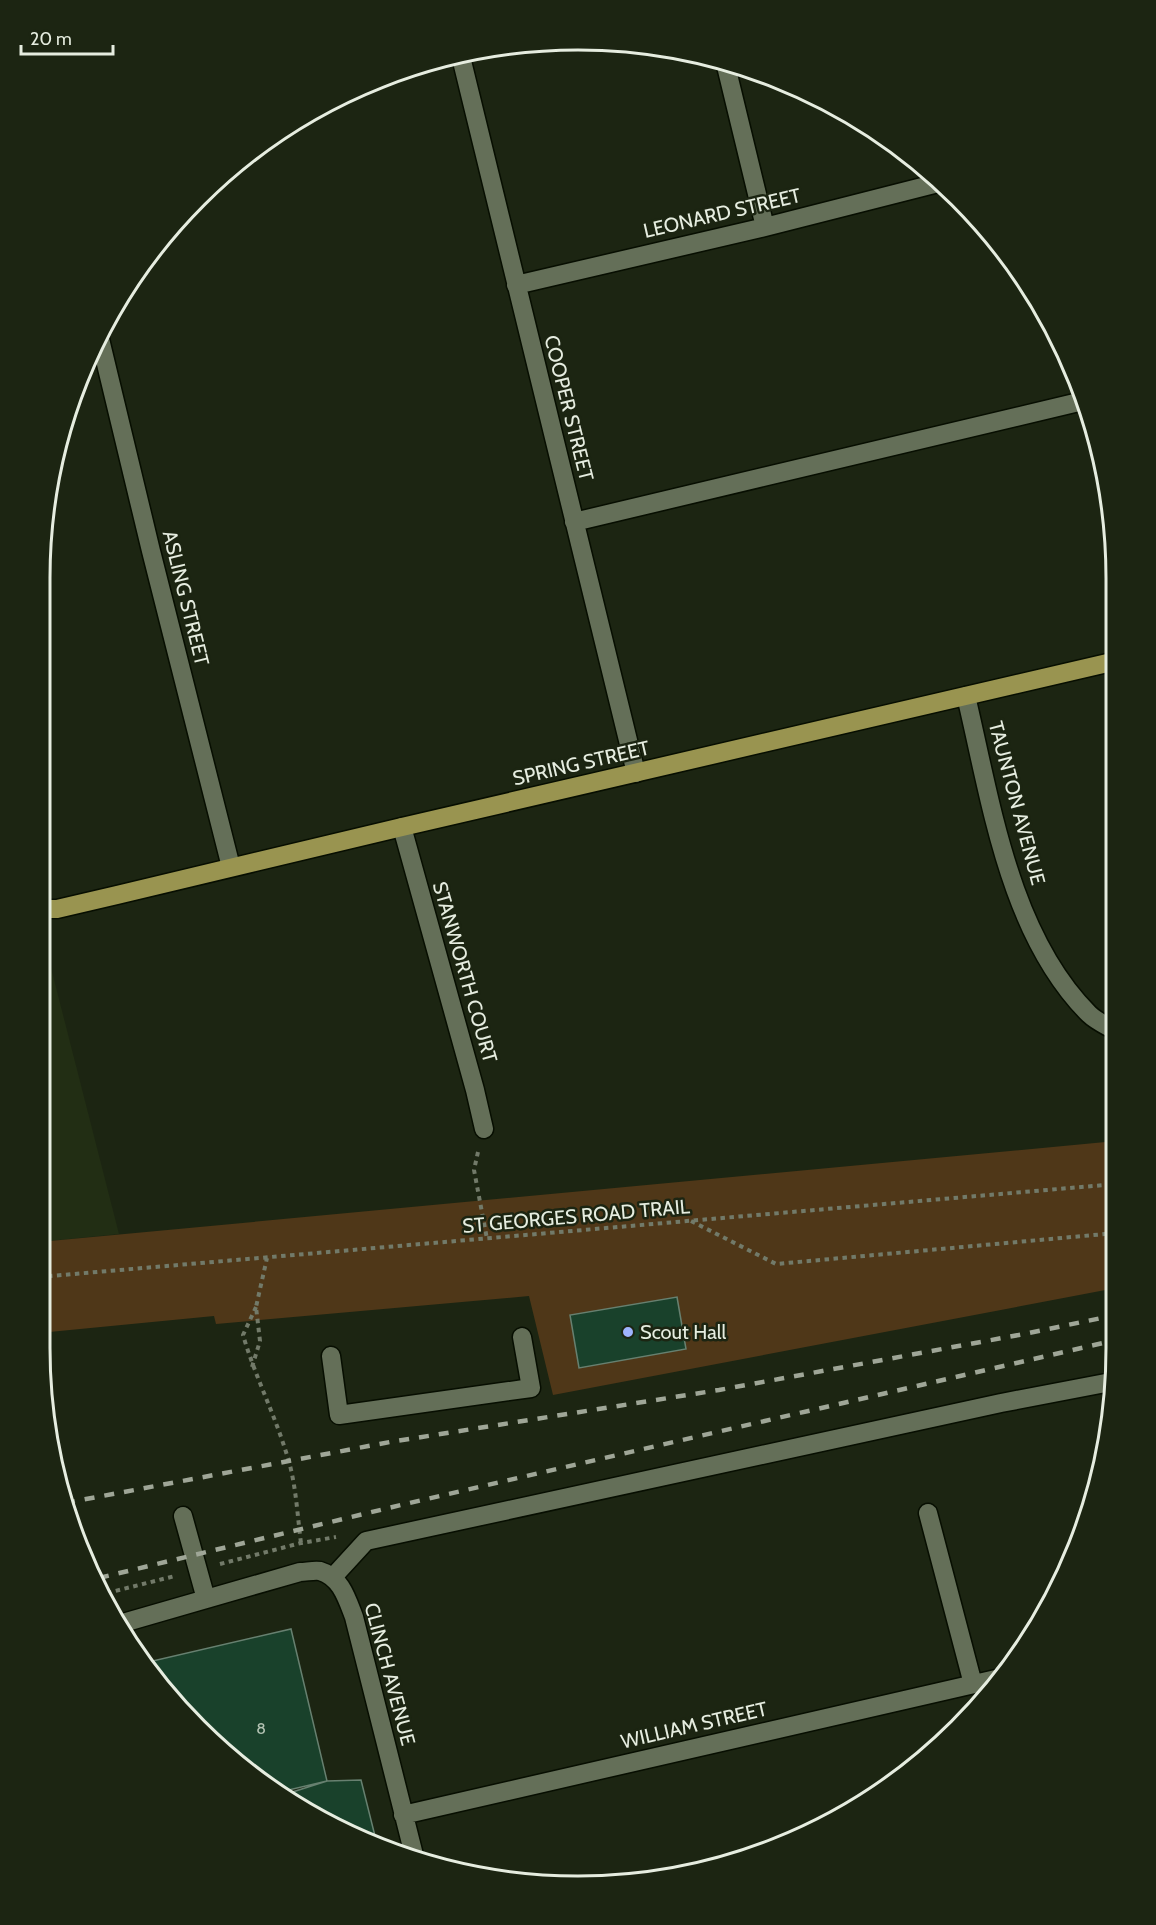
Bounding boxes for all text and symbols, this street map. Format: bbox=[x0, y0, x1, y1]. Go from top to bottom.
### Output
scale bar bbox=[21, 18, 112, 56]
text: 20 m bbox=[30, 28, 72, 50]
street label: LEONARD STREET bbox=[641, 183, 803, 243]
street label: COOPER STREET bbox=[539, 333, 599, 484]
street label: ASLING STREET bbox=[158, 528, 214, 668]
street label: TAUNTON AVENUE bbox=[984, 718, 1050, 888]
street label: SPRING STREET bbox=[510, 736, 652, 790]
street label: STANWORTH COURT bbox=[428, 879, 502, 1066]
street label: ST GEORGES ROAD TRAIL bbox=[461, 1194, 691, 1238]
place label: Scout Hall bbox=[640, 1320, 727, 1344]
marker: Scout Hall bbox=[621, 1325, 635, 1339]
street label: CLINCH AVENUE bbox=[359, 1600, 421, 1748]
street label: WILLIAM STREET bbox=[618, 1696, 770, 1754]
house number: 8 bbox=[256, 1719, 266, 1738]

